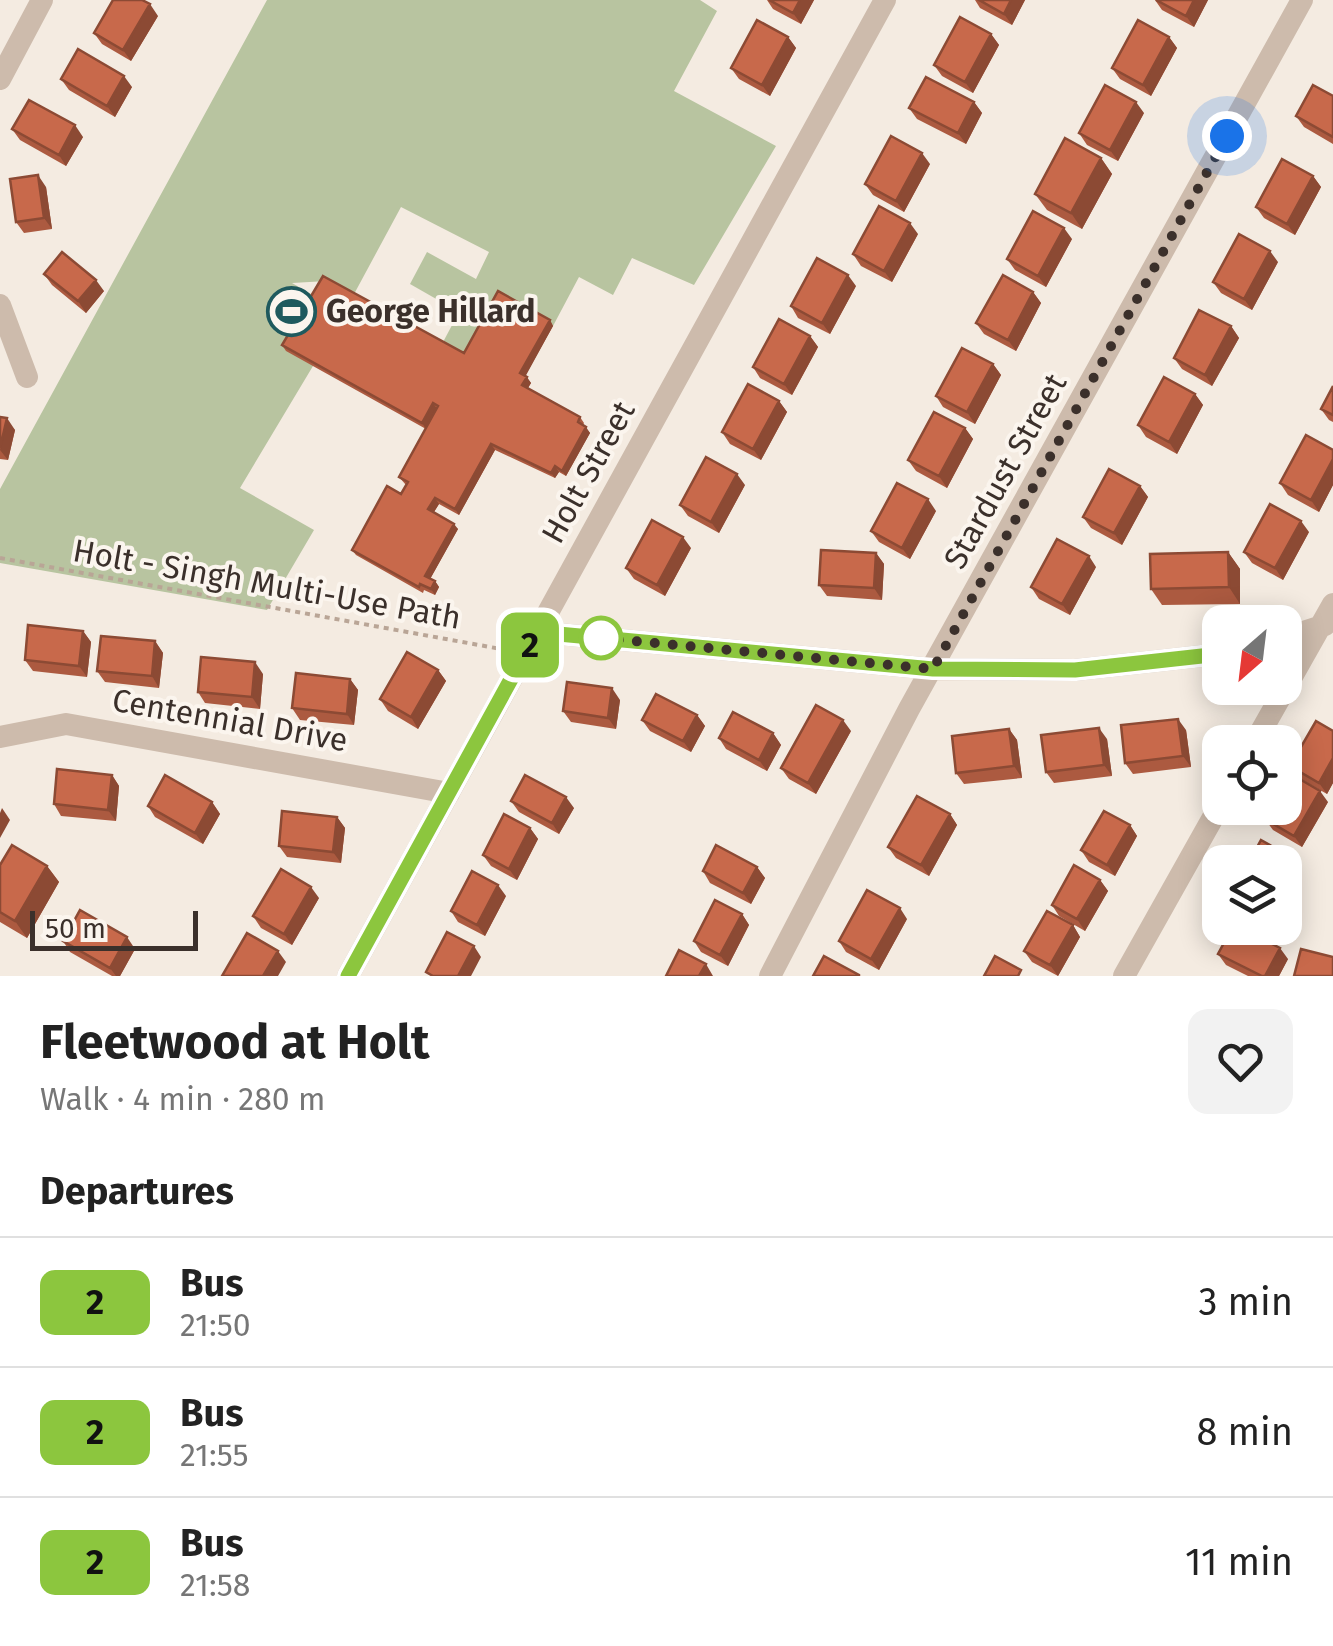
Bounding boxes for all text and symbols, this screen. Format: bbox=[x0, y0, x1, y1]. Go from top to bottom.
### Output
your location bbox=[1202, 111, 1252, 161]
sports icon: George Hillard bbox=[265, 285, 317, 337]
place label: George Hillard bbox=[326, 292, 535, 330]
street label: Stardust Street bbox=[936, 366, 1074, 575]
street label: Holt Street bbox=[533, 394, 643, 550]
street label: Holt - Singh Multi-Use Path bbox=[70, 531, 464, 637]
north arrow bbox=[1202, 605, 1302, 705]
map controls bbox=[1202, 605, 1302, 945]
line badge: 2 bbox=[498, 612, 562, 678]
unlabelled marker bbox=[580, 617, 622, 659]
text: 2 bbox=[521, 624, 539, 666]
street label: Centennial Drive bbox=[109, 681, 351, 759]
button: locate bbox=[1202, 725, 1302, 825]
button: layers bbox=[1202, 845, 1302, 945]
scale bar bbox=[30, 906, 198, 950]
text: 50 m bbox=[45, 912, 106, 945]
button: heart bbox=[1188, 1009, 1293, 1114]
text: Fleetwood at Holt bbox=[40, 1013, 430, 1071]
text: Walk · 4 min · 280 m bbox=[40, 1080, 326, 1118]
text: Departures bbox=[40, 1168, 234, 1214]
text: Bus bbox=[180, 1260, 244, 1306]
text: 3 min bbox=[1198, 1279, 1293, 1325]
text: 2 bbox=[86, 1281, 104, 1323]
text: 21:50 bbox=[180, 1306, 251, 1344]
text: Bus bbox=[180, 1390, 244, 1436]
text: 8 min bbox=[1196, 1409, 1293, 1455]
text: 2 bbox=[86, 1411, 104, 1453]
text: 21:55 bbox=[180, 1436, 249, 1474]
text: Bus bbox=[180, 1520, 244, 1566]
text: 11 min bbox=[1185, 1539, 1293, 1585]
text: 2 bbox=[86, 1541, 104, 1583]
text: 21:58 bbox=[180, 1566, 250, 1604]

